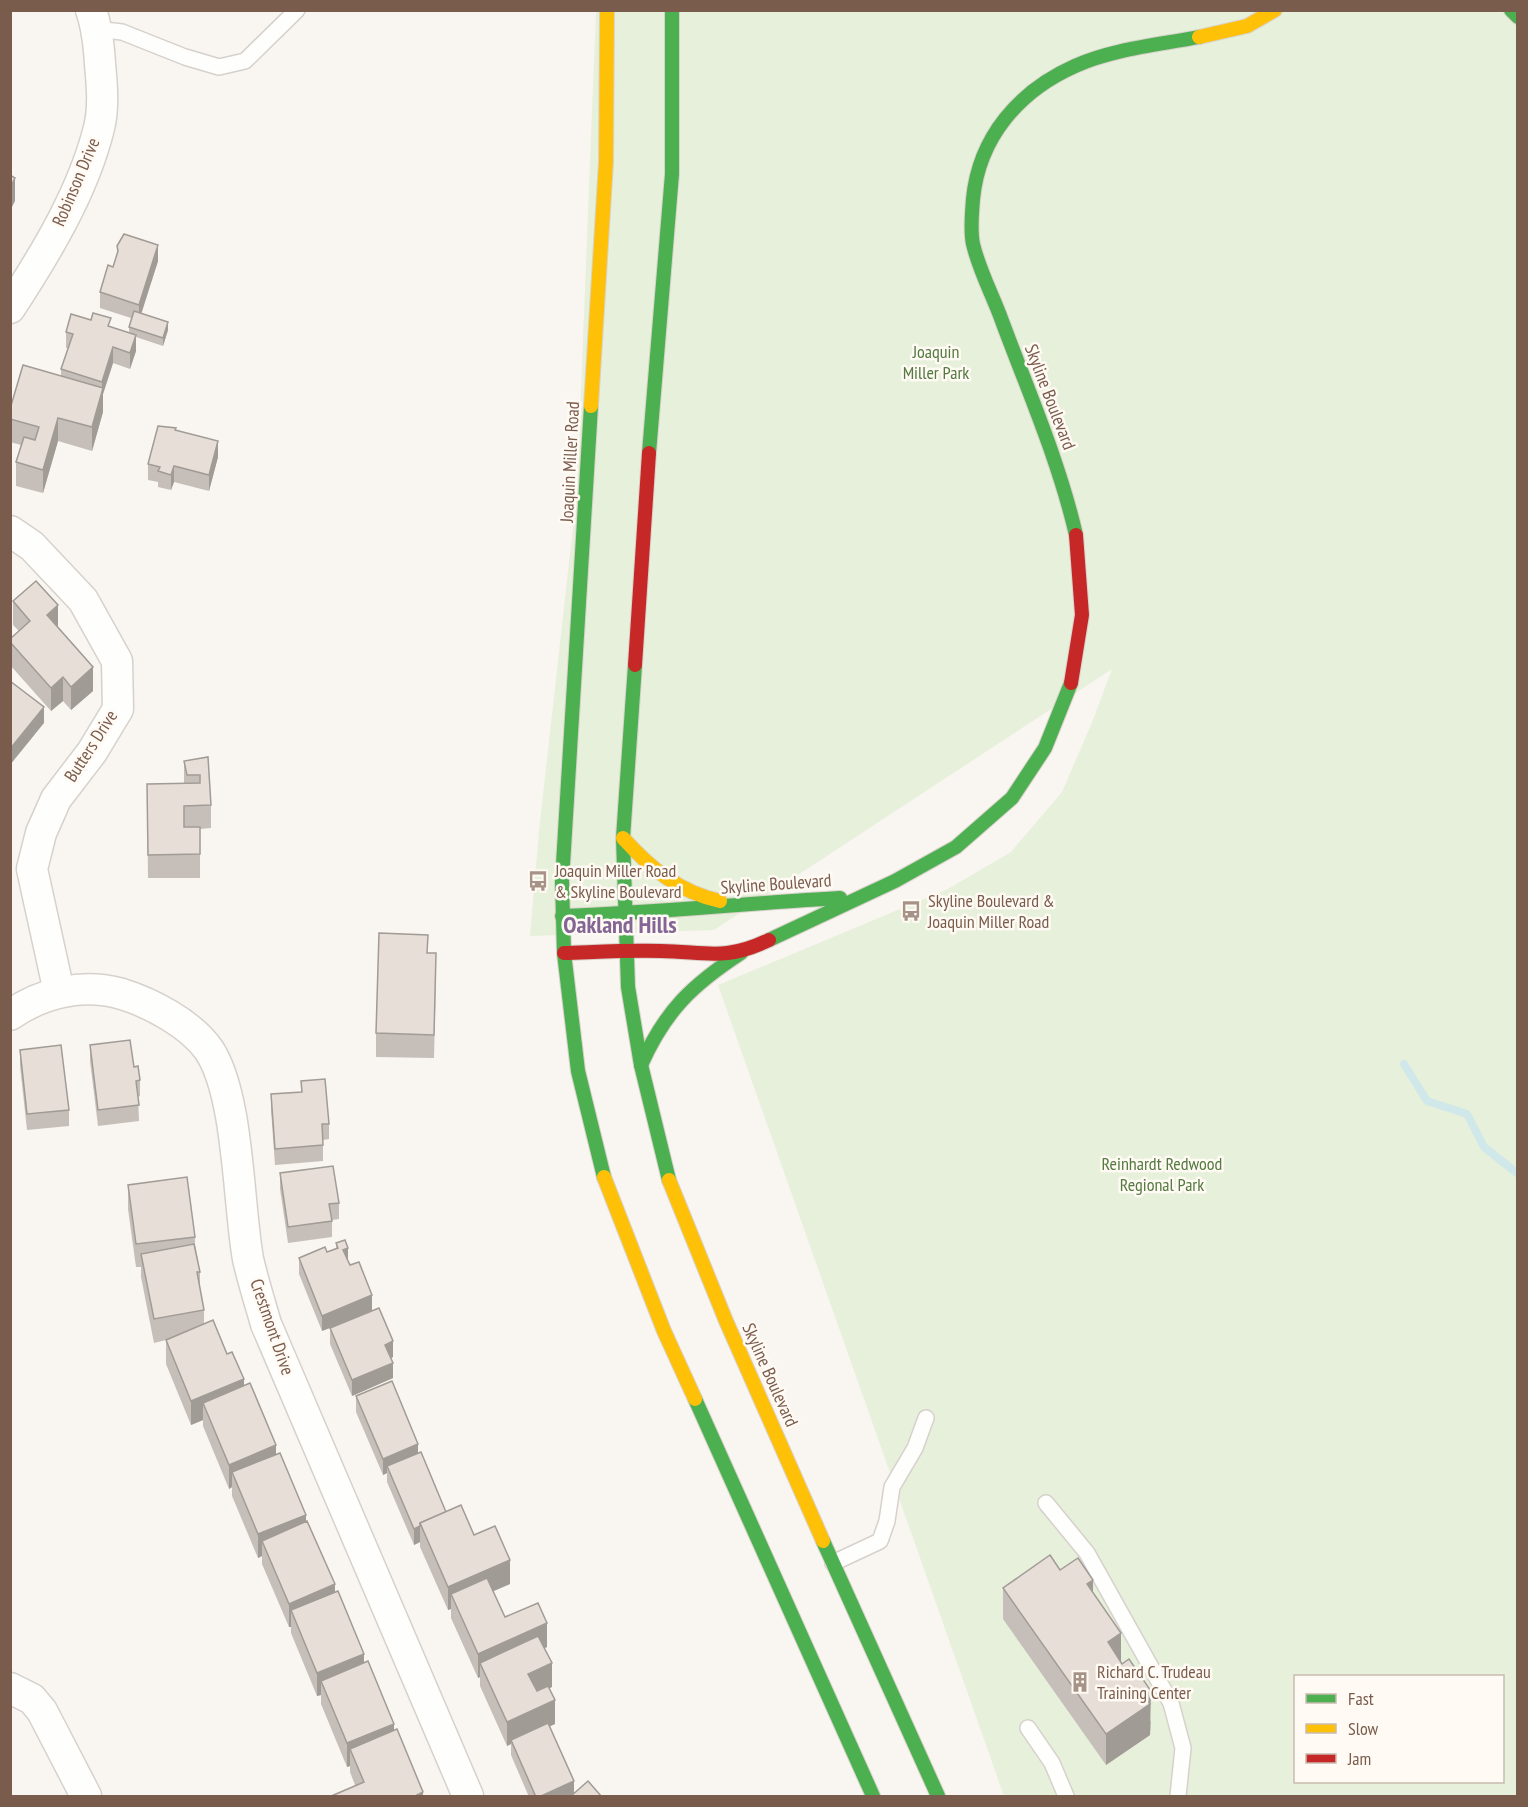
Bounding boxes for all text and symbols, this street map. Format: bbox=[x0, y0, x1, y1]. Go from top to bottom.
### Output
street label: Robinson Drive bbox=[47, 134, 104, 229]
park label: Joaquin Miller Park bbox=[903, 340, 969, 384]
street label: Skyline Boulevard bbox=[1020, 341, 1081, 453]
street label: Joaquin Miller Road bbox=[555, 401, 584, 524]
street label: Butters Drive bbox=[59, 705, 122, 786]
place label: Joaquin Miller Road & Skyline Boulevard bbox=[554, 859, 682, 903]
street label: Skyline Boulevard bbox=[720, 868, 832, 899]
bus stop icon: Joaquin Miller Road & Skyline Boulevard bbox=[526, 869, 550, 893]
place label: Skyline Boulevard & Joaquin Miller Road bbox=[927, 889, 1055, 933]
bus stop icon: Skyline Boulevard & Joaquin Miller Road bbox=[899, 899, 923, 923]
district label: Oakland Hills bbox=[563, 909, 677, 940]
park label: Reinhardt Redwood Regional Park bbox=[1102, 1152, 1222, 1196]
street label: Crestmont Drive bbox=[245, 1276, 300, 1378]
street label: Skyline Boulevard bbox=[737, 1319, 804, 1430]
place label: Richard C. Trudeau Training Center bbox=[1097, 1660, 1211, 1704]
building icon: Richard C. Trudeau Training Center bbox=[1068, 1670, 1092, 1694]
legend bbox=[1294, 1675, 1504, 1783]
text: Fast bbox=[1348, 1687, 1374, 1710]
text: Slow bbox=[1348, 1717, 1379, 1740]
text: Jam bbox=[1347, 1747, 1371, 1770]

